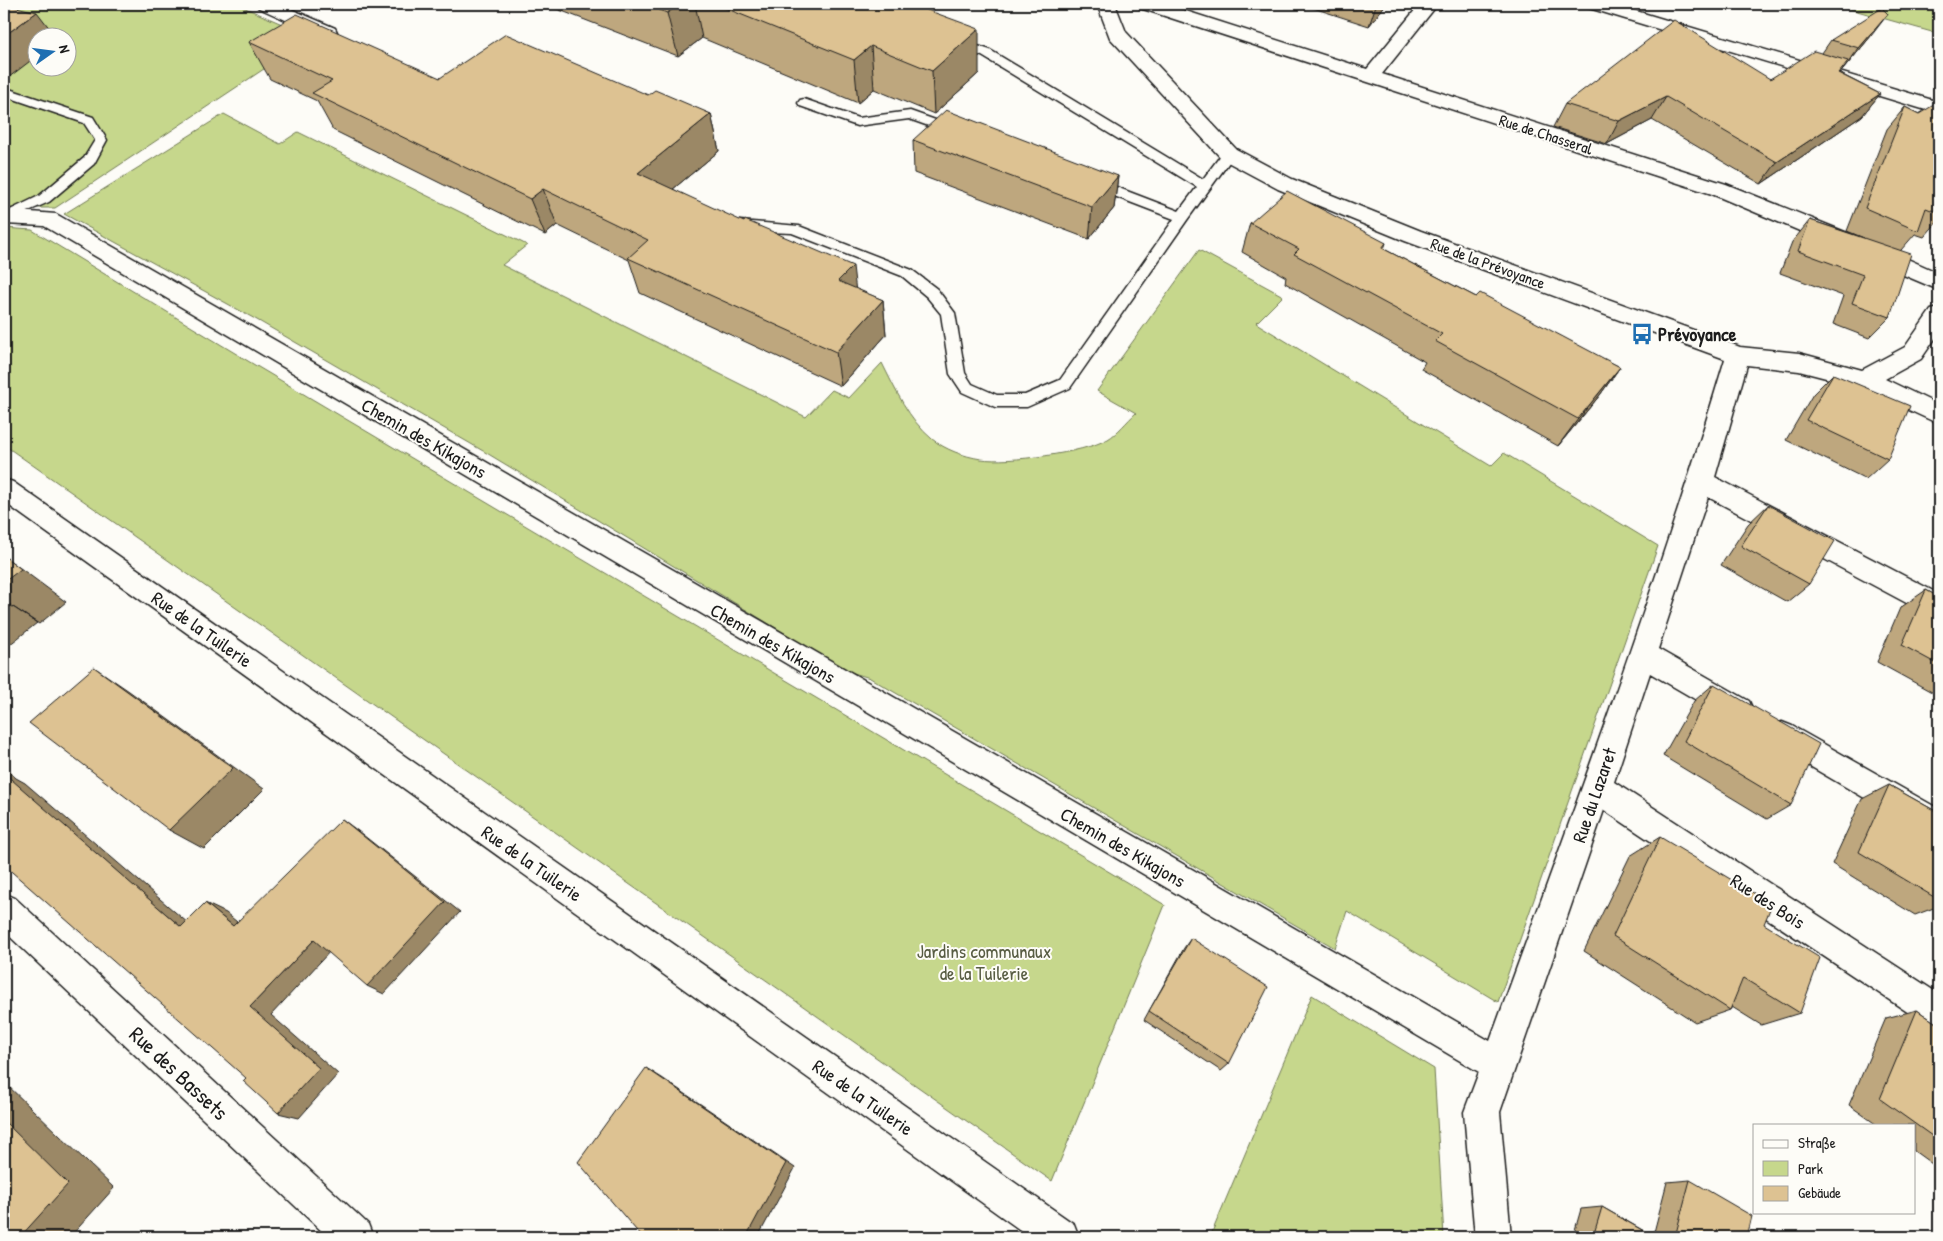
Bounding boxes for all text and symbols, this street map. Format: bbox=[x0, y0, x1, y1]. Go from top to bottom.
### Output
north arrow bbox=[28, 28, 78, 78]
text: N bbox=[55, 43, 75, 55]
street label: Rue de Chasseral bbox=[1496, 109, 1596, 160]
street label: Rue de la Prévoyance bbox=[1428, 232, 1549, 294]
bus stop icon: Prévoyance bbox=[1629, 321, 1655, 347]
place label: Prévoyance bbox=[1658, 321, 1737, 348]
street label: Chemin des Kikajons bbox=[357, 392, 491, 484]
street label: Rue de la Tuilerie bbox=[147, 585, 258, 673]
street label: Chemin des Kikajons bbox=[706, 597, 840, 689]
street label: Rue du Lazaret bbox=[1566, 744, 1623, 846]
street label: Chemin des Kikajons bbox=[1056, 801, 1190, 893]
street label: Rue de la Tuilerie bbox=[477, 819, 588, 907]
street label: Rue des Bois bbox=[1726, 867, 1810, 935]
park label: Jardins communaux de la Tuilerie bbox=[917, 938, 1051, 986]
street label: Rue des Bassets bbox=[123, 1019, 235, 1127]
street label: Rue de la Tuilerie bbox=[808, 1053, 919, 1141]
legend bbox=[1753, 1124, 1916, 1214]
text: Straße bbox=[1798, 1132, 1836, 1153]
text: Park bbox=[1798, 1158, 1823, 1179]
text: Gebäude bbox=[1798, 1182, 1841, 1203]

